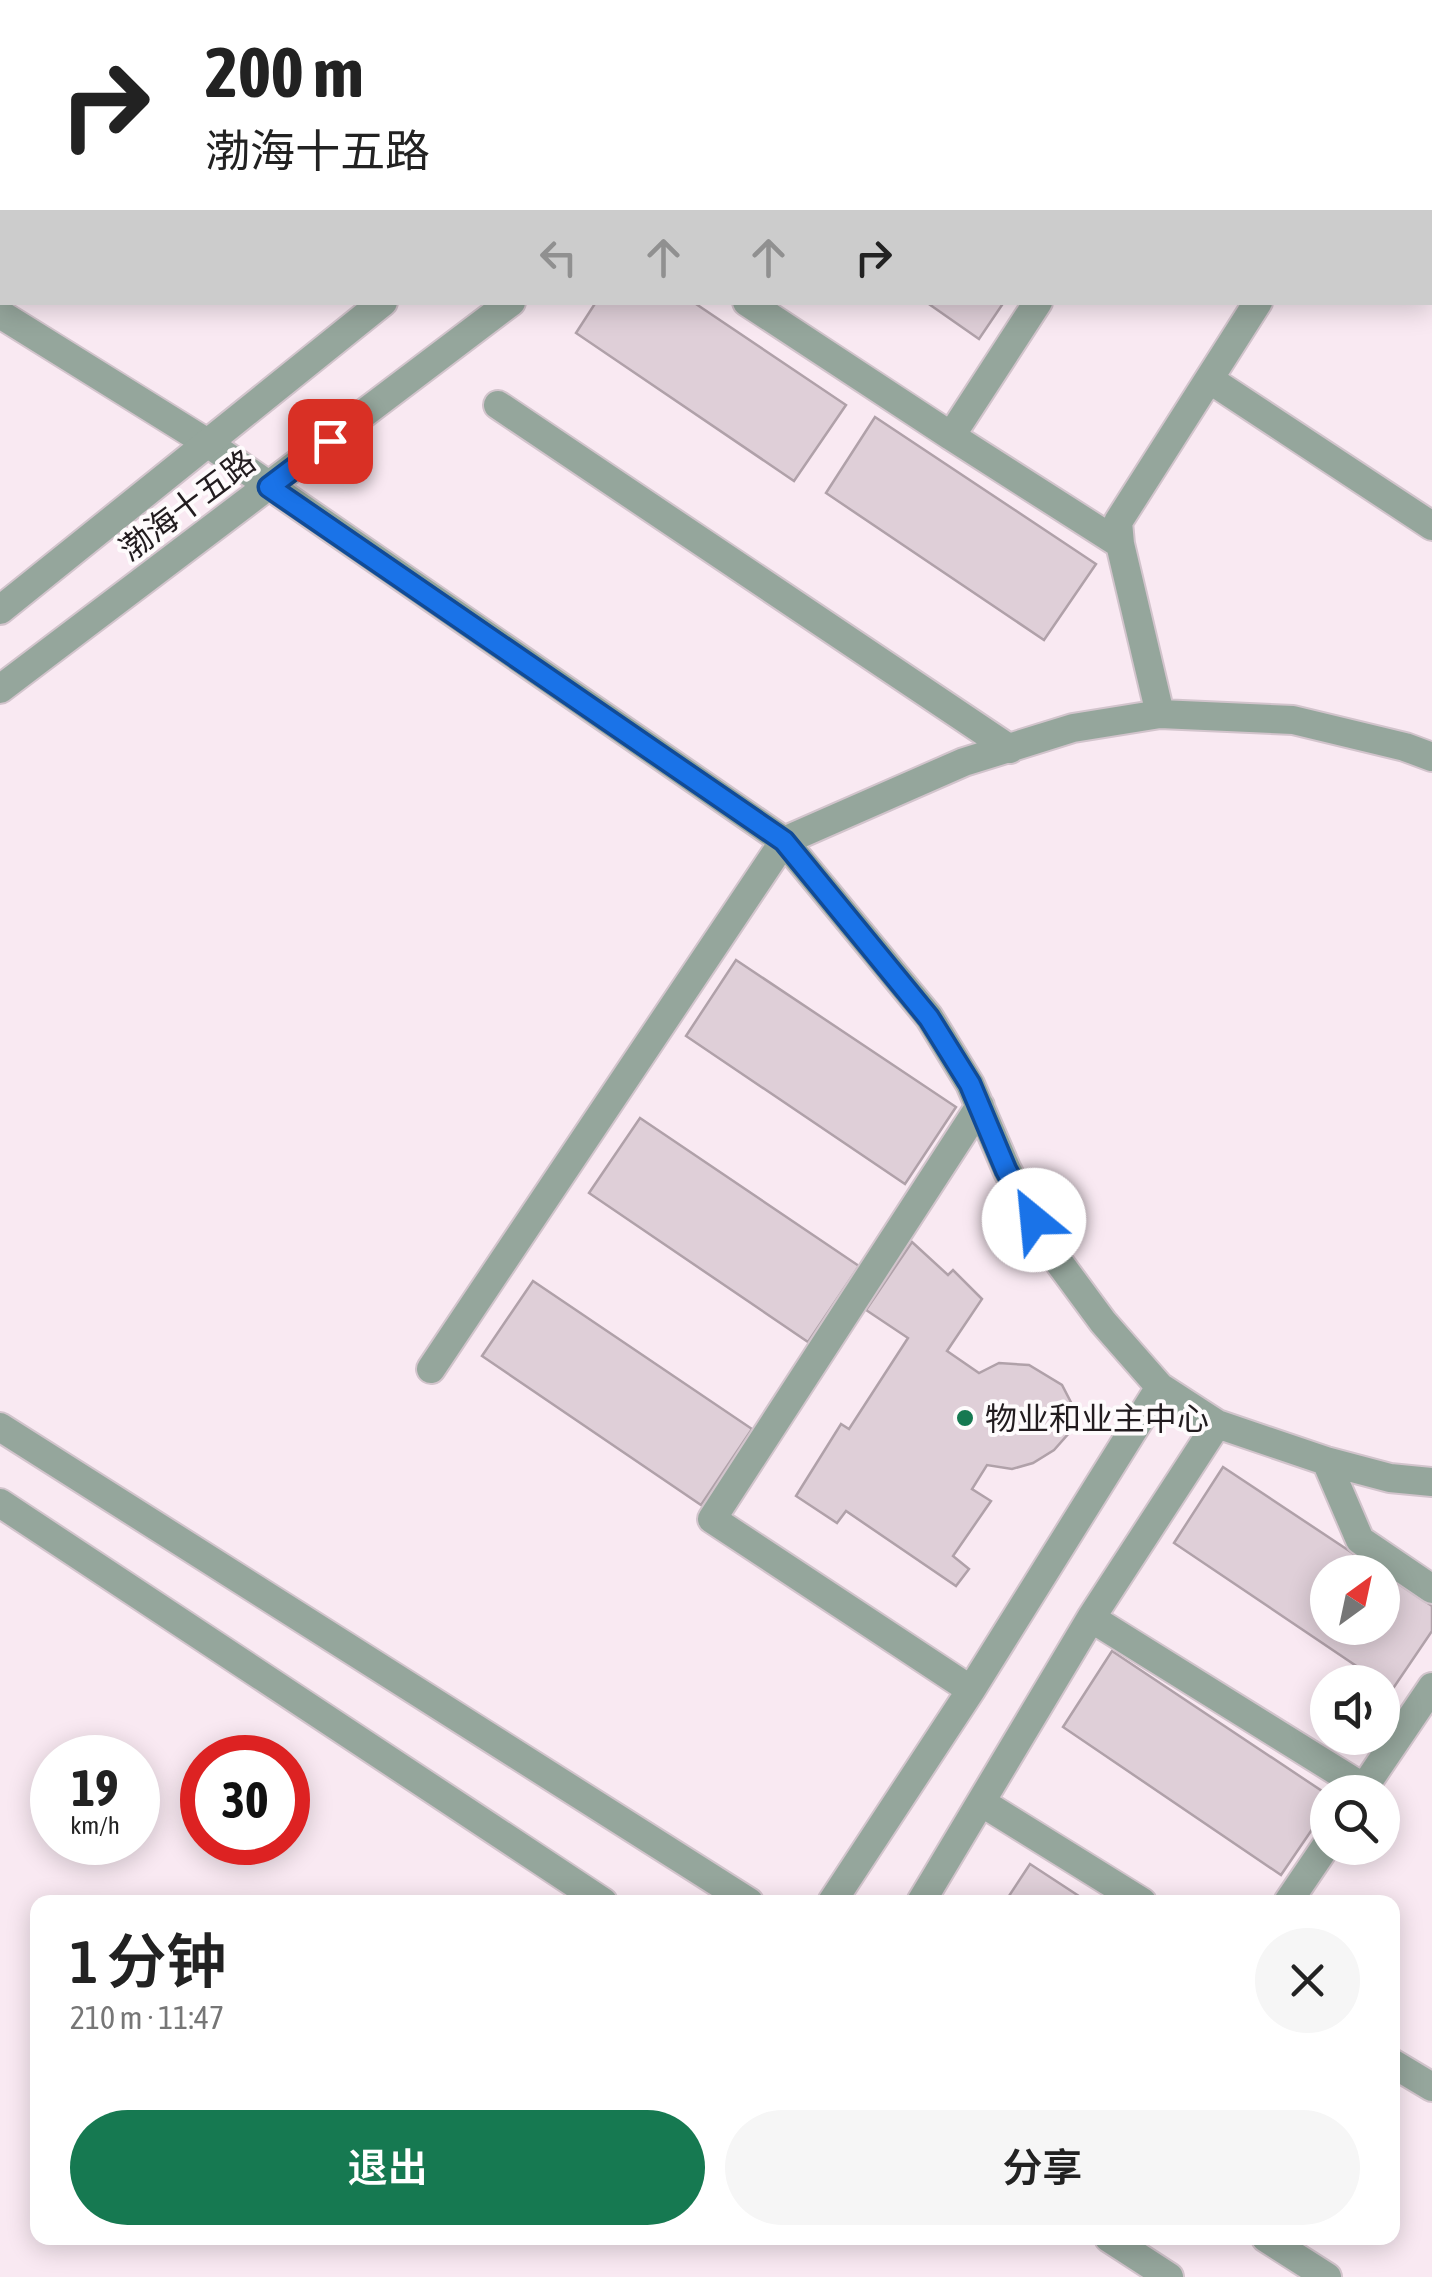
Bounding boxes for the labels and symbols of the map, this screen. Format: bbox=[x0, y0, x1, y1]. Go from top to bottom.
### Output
pin bbox=[288, 399, 373, 484]
street label: 渤海十五路 bbox=[112, 442, 262, 568]
position arrow bbox=[982, 1168, 1086, 1272]
place label: 物业和业主中心 bbox=[985, 1400, 1209, 1437]
marker: 物业和业主中心 bbox=[954, 1407, 976, 1429]
north arrow bbox=[1310, 1555, 1400, 1645]
speed limit sign: 30 bbox=[180, 1735, 310, 1865]

